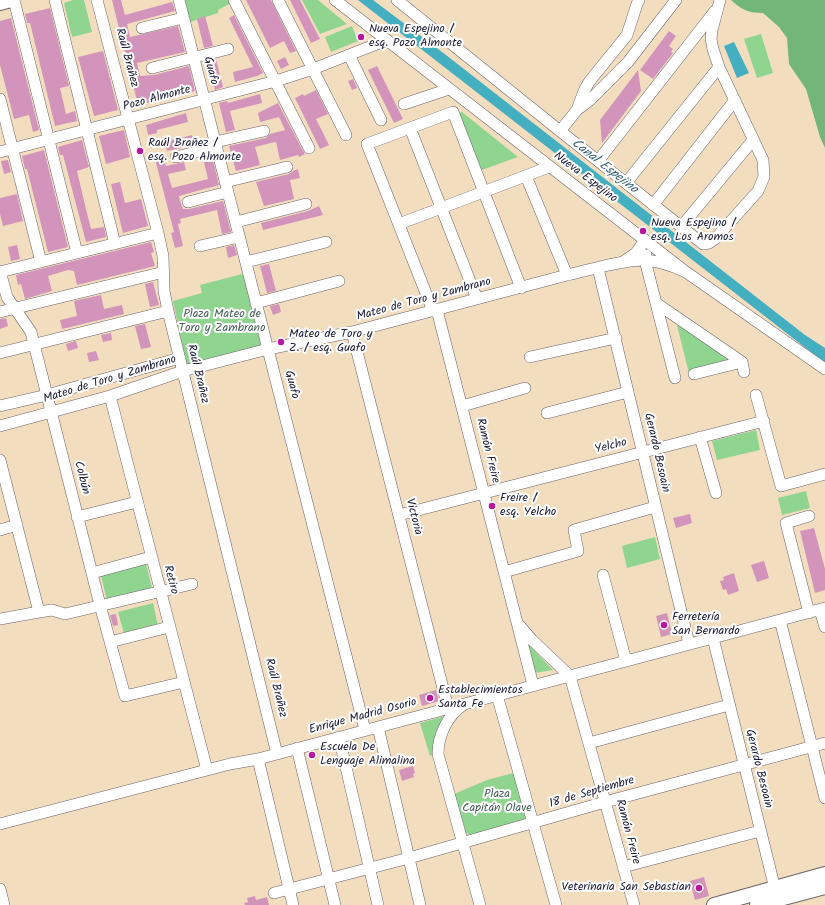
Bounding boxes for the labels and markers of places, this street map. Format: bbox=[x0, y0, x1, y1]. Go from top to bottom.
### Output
place label: Nueva Espejino / esq. Pozo Almonte bbox=[369, 23, 462, 51]
marker: Nueva Espejino / esq. Pozo Almonte bbox=[356, 32, 366, 42]
place label: Raúl Brañez / esq. Pozo Almonte bbox=[148, 137, 241, 165]
marker: Raúl Brañez / esq. Pozo Almonte bbox=[135, 146, 145, 156]
place label: Nueva Espejino / esq. Los Aromos bbox=[651, 217, 736, 245]
marker: Nueva Espejino / esq. Los Aromos bbox=[638, 226, 648, 236]
place label: Mateo de Toro y Z. / esq. Guafo bbox=[289, 328, 372, 356]
marker: Mateo de Toro y Z. / esq. Guafo bbox=[276, 337, 286, 347]
place label: Freire / esq. Yelcho bbox=[500, 492, 556, 520]
marker: Freire / esq. Yelcho bbox=[487, 501, 497, 511]
place label: Ferretería San Bernardo bbox=[672, 611, 740, 639]
marker: Ferretería San Bernardo bbox=[659, 620, 669, 630]
place label: Establecimientos Santa Fe bbox=[438, 684, 523, 712]
marker: Establecimientos Santa Fe bbox=[425, 693, 435, 703]
place label: Escuela De Lenguaje Alimalina bbox=[320, 741, 415, 769]
marker: Escuela De Lenguaje Alimalina bbox=[307, 750, 317, 760]
place label: Veterinaria San Sebastian bbox=[562, 881, 691, 895]
marker: Veterinaria San Sebastian bbox=[694, 883, 704, 893]

